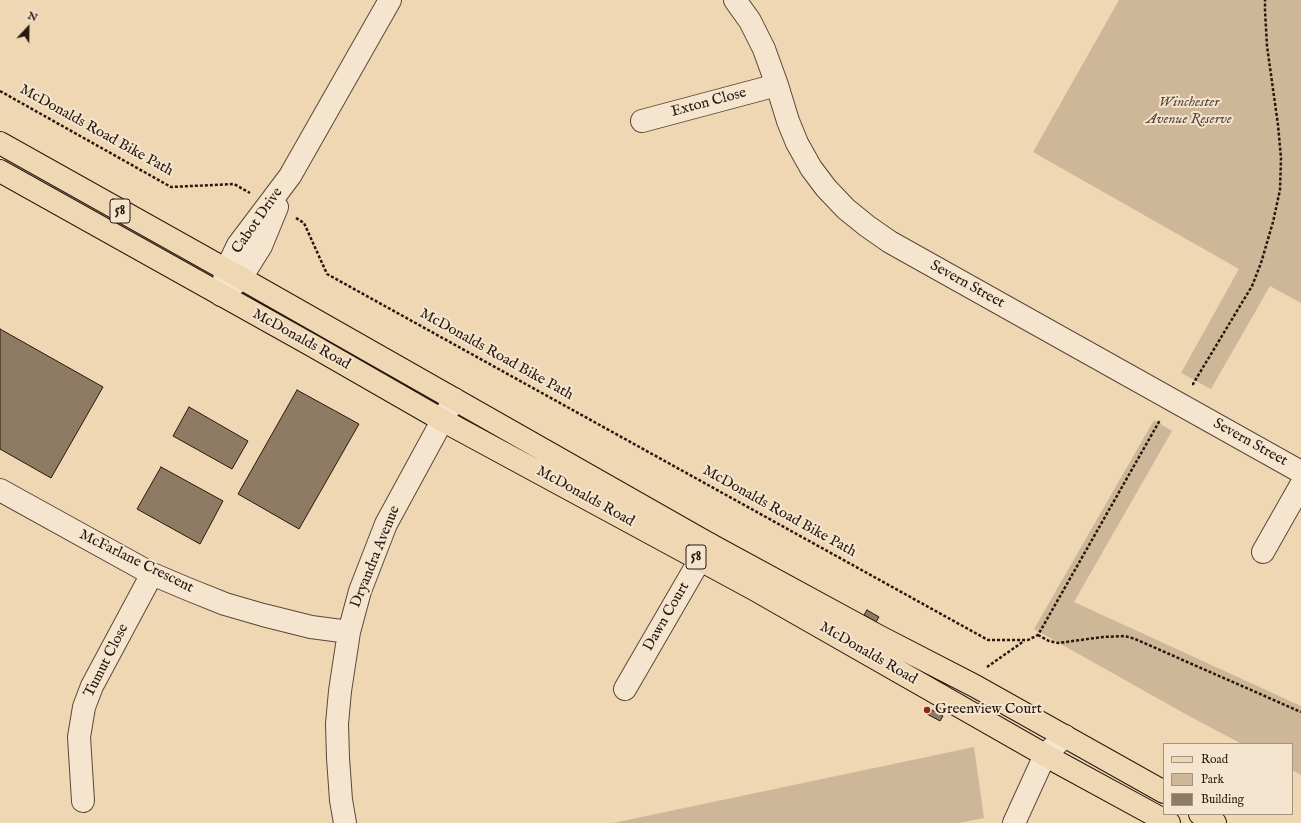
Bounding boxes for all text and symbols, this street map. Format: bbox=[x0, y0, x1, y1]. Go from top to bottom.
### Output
north arrow bbox=[8, 8, 48, 48]
text: N bbox=[25, 9, 40, 25]
street label: McDonalds Road Bike Path bbox=[16, 81, 176, 181]
street label: Exton Close bbox=[669, 84, 749, 122]
park label: Winchester Avenue Reserve bbox=[1146, 94, 1232, 129]
street label: Cabot Drive bbox=[229, 184, 287, 258]
road number: 58 bbox=[110, 199, 130, 223]
street label: Severn Street bbox=[927, 257, 1007, 313]
street label: McDonalds Road Bike Path bbox=[416, 305, 576, 405]
street label: McDonalds Road bbox=[249, 306, 353, 374]
street label: Severn Street bbox=[1210, 415, 1290, 471]
street label: McDonalds Road Bike Path bbox=[699, 462, 859, 562]
street label: McDonalds Road bbox=[533, 463, 637, 531]
street label: Dryandra Avenue bbox=[347, 503, 405, 611]
street label: McFarlane Crescent bbox=[76, 526, 196, 598]
road number: 58 bbox=[686, 545, 706, 569]
street label: Dawn Court bbox=[640, 579, 694, 655]
street label: McDonalds Road bbox=[816, 619, 920, 689]
street label: Tumut Close bbox=[81, 621, 133, 701]
place label: Greenview Court bbox=[935, 701, 1042, 719]
marker: Greenview Court bbox=[922, 705, 932, 715]
legend bbox=[1163, 743, 1293, 815]
text: Road bbox=[1201, 752, 1228, 767]
text: Park bbox=[1201, 772, 1224, 787]
text: Building bbox=[1201, 792, 1244, 807]

